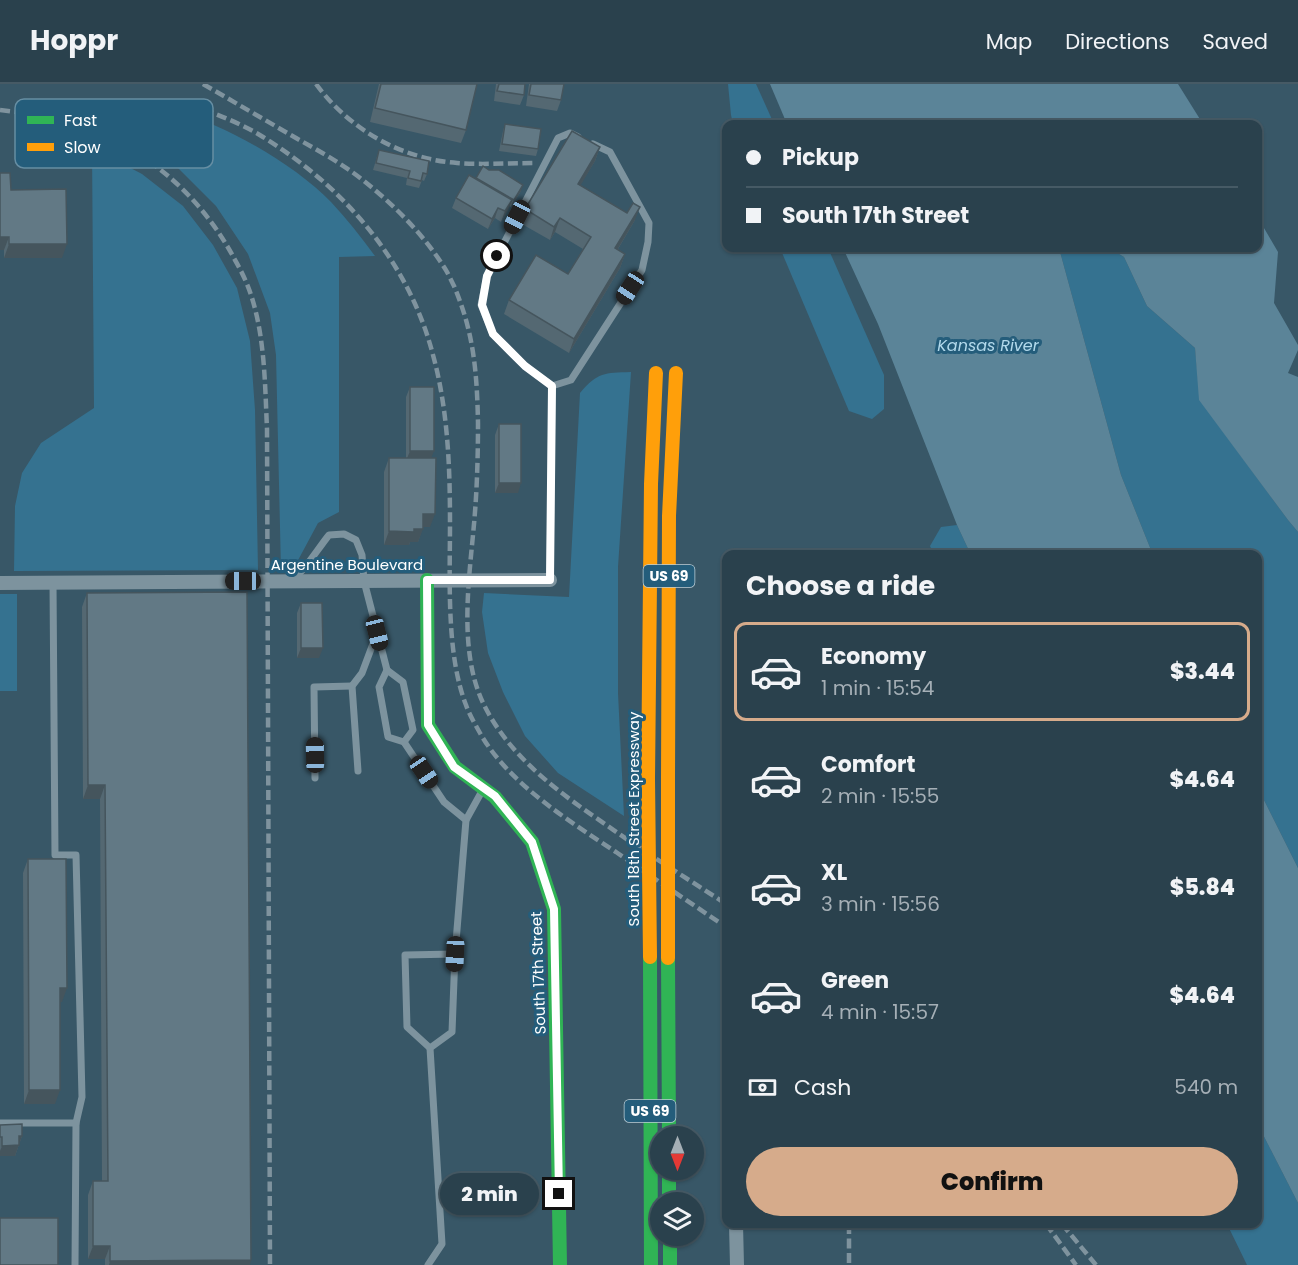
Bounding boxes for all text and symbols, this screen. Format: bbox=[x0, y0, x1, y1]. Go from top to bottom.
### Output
text: Hoppr bbox=[30, 21, 118, 60]
text: Map bbox=[986, 27, 1032, 56]
text: Directions bbox=[1065, 27, 1169, 56]
text: Saved bbox=[1202, 27, 1268, 56]
legend bbox=[15, 99, 213, 168]
text: Fast bbox=[64, 109, 97, 132]
text: Slow bbox=[64, 136, 101, 159]
text: Pickup bbox=[782, 142, 859, 173]
car bbox=[501, 197, 533, 237]
text: South 17th Street bbox=[782, 200, 969, 231]
route start bbox=[483, 242, 510, 269]
car bbox=[613, 268, 647, 308]
water label: Kansas River bbox=[937, 334, 1040, 357]
street label: Argentine Boulevard bbox=[271, 554, 423, 575]
road number: US 69 bbox=[644, 565, 694, 587]
text: Choose a ride bbox=[746, 567, 935, 604]
car bbox=[225, 572, 261, 590]
car bbox=[364, 613, 390, 653]
text: Economy bbox=[821, 641, 926, 672]
icon: car bbox=[749, 645, 803, 699]
text: $3.44 bbox=[1170, 656, 1235, 687]
text: 1 min · 15:54 bbox=[821, 674, 934, 702]
street label: South 18th Street Expressway bbox=[623, 711, 644, 926]
car bbox=[306, 737, 324, 773]
text: Comfort bbox=[821, 749, 915, 780]
car bbox=[406, 752, 442, 792]
icon: car bbox=[749, 753, 803, 807]
text: $4.64 bbox=[1169, 764, 1235, 795]
text: 2 min · 15:55 bbox=[821, 782, 939, 810]
text: XL bbox=[821, 857, 847, 888]
icon: car bbox=[749, 861, 803, 915]
text: $5.84 bbox=[1170, 872, 1235, 903]
text: 3 min · 15:56 bbox=[821, 890, 940, 918]
street label: South 17th Street bbox=[525, 911, 551, 1035]
car bbox=[445, 936, 465, 972]
text: Green bbox=[821, 965, 889, 996]
icon: car bbox=[749, 969, 803, 1023]
text: $4.64 bbox=[1169, 980, 1235, 1011]
text: 4 min · 15:57 bbox=[821, 998, 939, 1026]
icon: cash bbox=[746, 1071, 779, 1104]
text: Cash bbox=[794, 1072, 851, 1103]
text: 540 m bbox=[1174, 1073, 1238, 1101]
road number: US 69 bbox=[624, 1100, 676, 1122]
north arrow bbox=[650, 1126, 704, 1180]
map controls bbox=[650, 1126, 704, 1246]
button: Confirm bbox=[746, 1147, 1238, 1216]
callout: 2 min bbox=[439, 1173, 538, 1215]
text: 2 min bbox=[461, 1180, 518, 1208]
route end bbox=[545, 1180, 572, 1207]
button: layers bbox=[650, 1192, 704, 1246]

